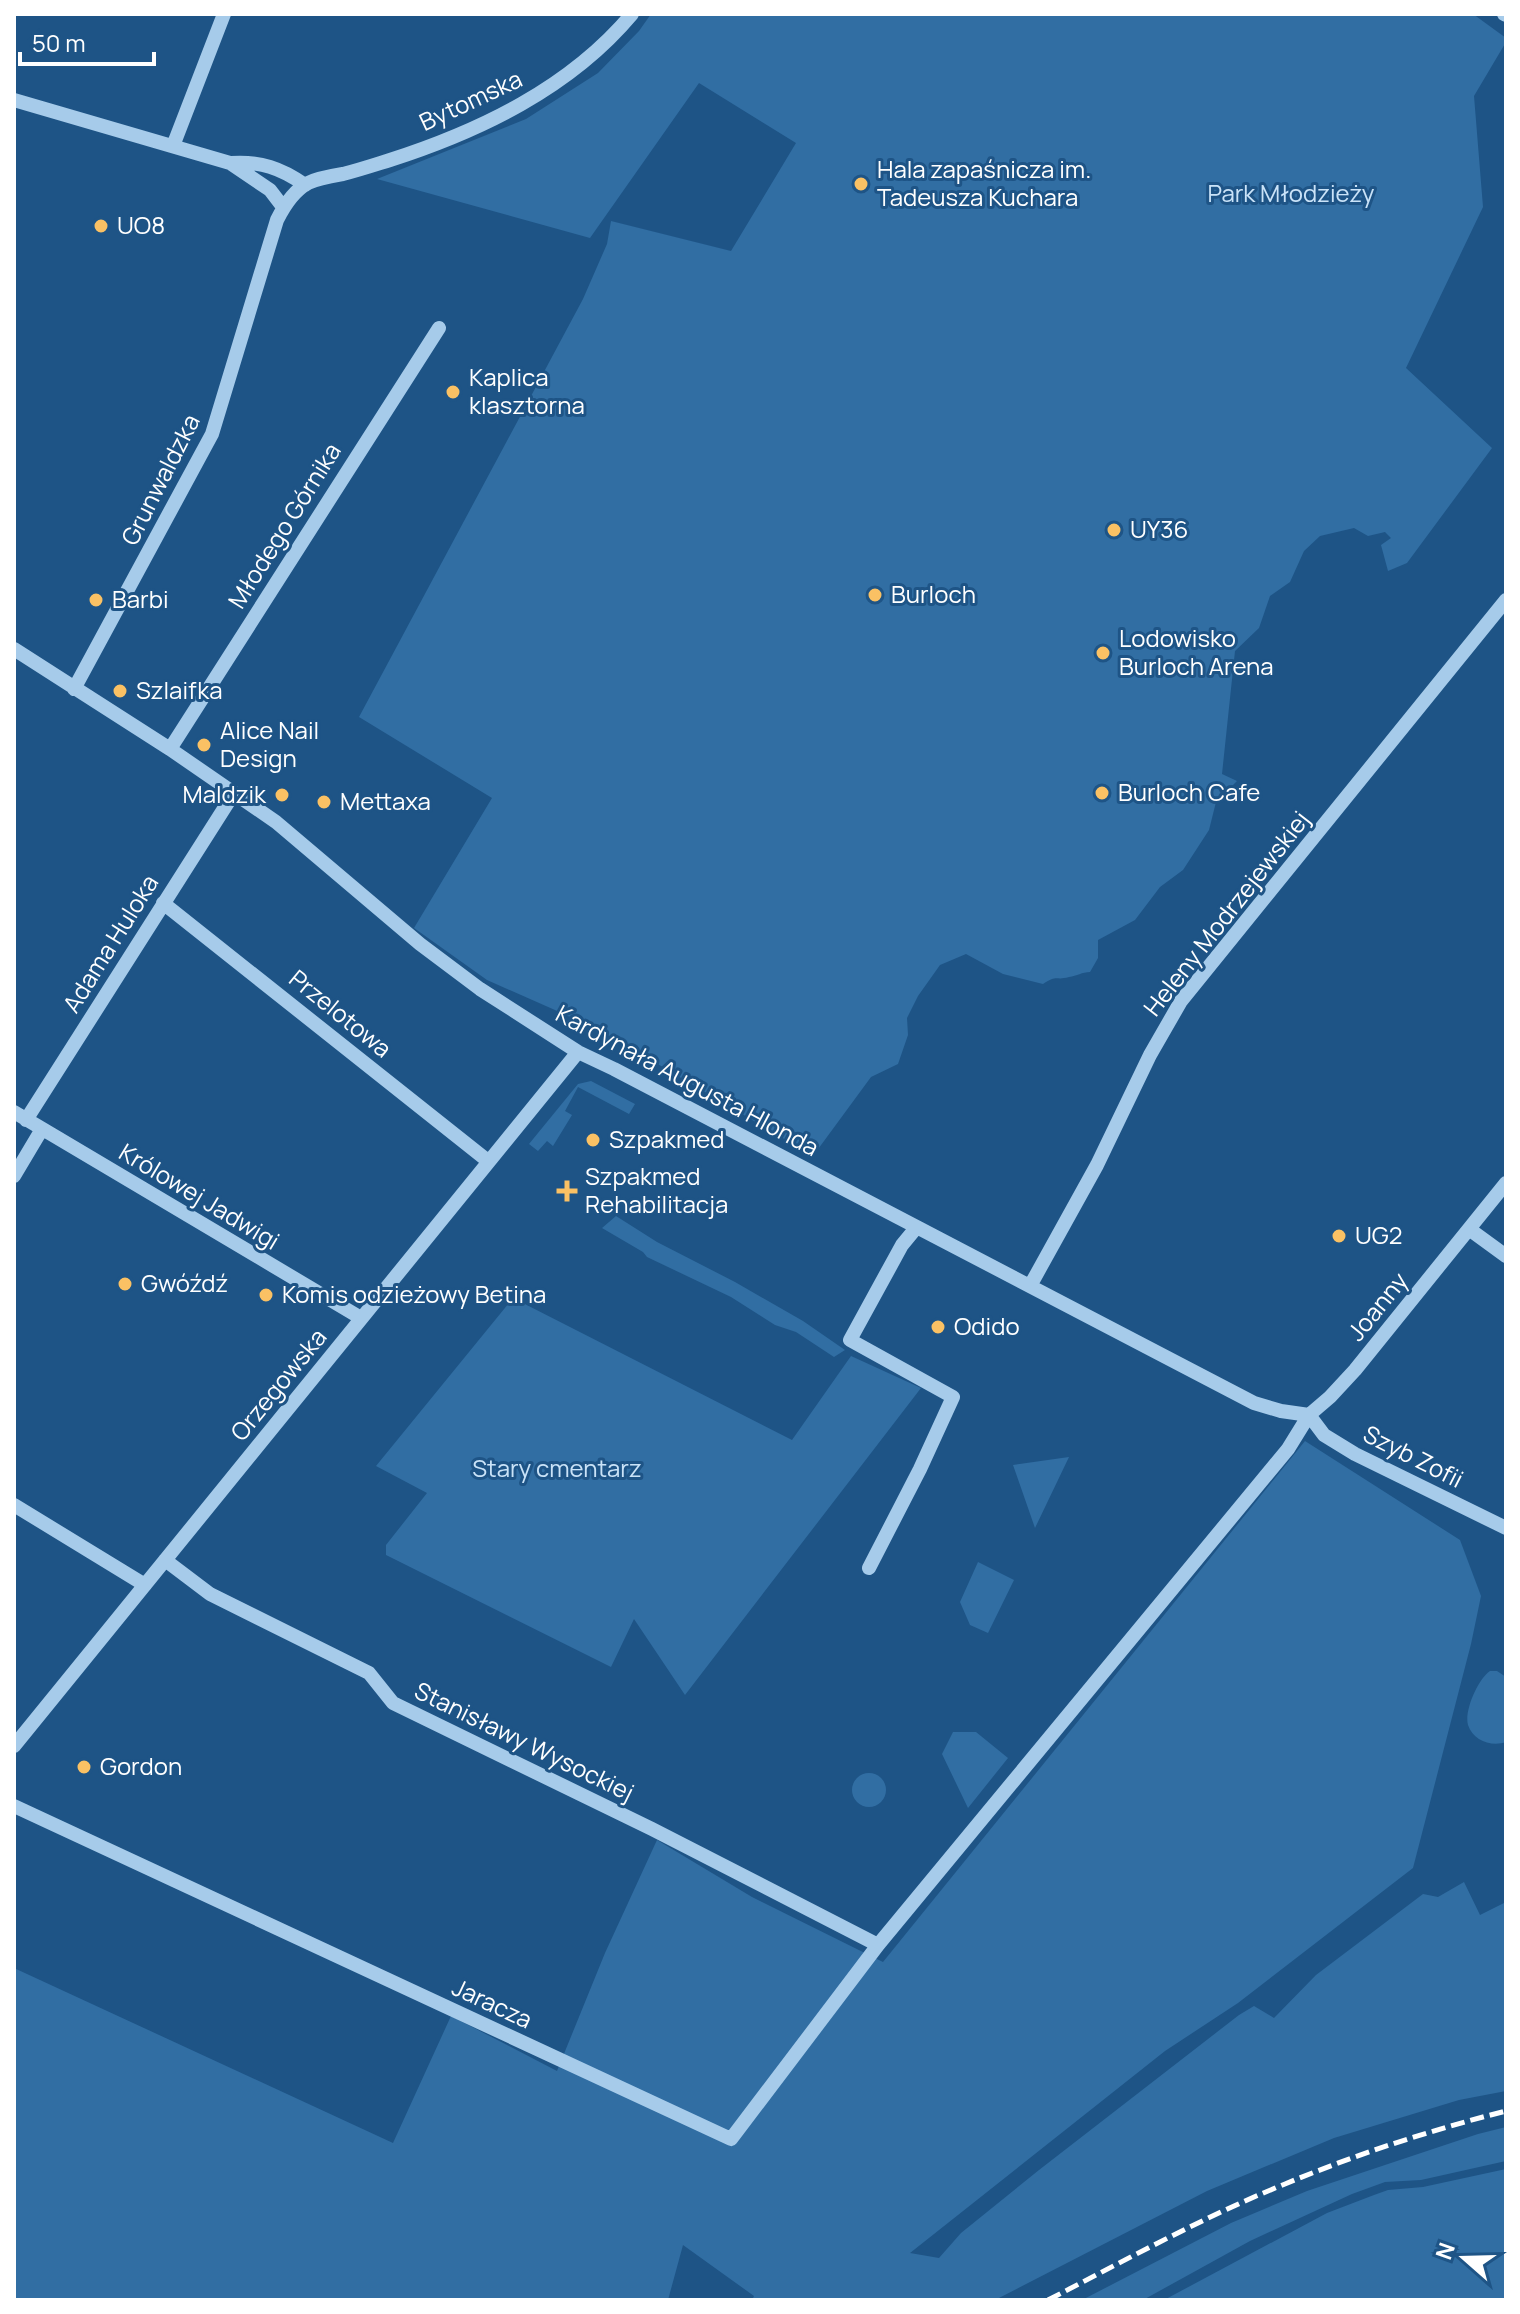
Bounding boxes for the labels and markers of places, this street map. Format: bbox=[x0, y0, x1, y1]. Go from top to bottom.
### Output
place label: Hala zapaśnicza im. Tadeusza Kuchara bbox=[877, 152, 1091, 213]
marker: Hala zapaśnicza im. Tadeusza Kuchara bbox=[852, 175, 870, 193]
place label: UO8 bbox=[117, 208, 165, 241]
marker: UO8 bbox=[92, 217, 110, 235]
place label: Kaplica klasztorna bbox=[469, 360, 585, 421]
marker: Kaplica klasztorna bbox=[444, 383, 462, 401]
place label: UY36 bbox=[1130, 512, 1188, 545]
marker: UY36 bbox=[1105, 521, 1123, 539]
place label: Burloch bbox=[891, 577, 976, 610]
place label: Barbi bbox=[112, 582, 169, 615]
marker: Burloch bbox=[866, 586, 884, 604]
marker: Barbi bbox=[87, 591, 105, 609]
place label: Lodowisko Burloch Arena bbox=[1119, 621, 1274, 682]
marker: Lodowisko Burloch Arena bbox=[1094, 644, 1112, 662]
place label: Szlaifka bbox=[136, 673, 223, 706]
marker: Szlaifka bbox=[111, 682, 129, 700]
place label: Alice Nail Design bbox=[220, 713, 319, 774]
marker: Alice Nail Design bbox=[195, 736, 213, 754]
place label: Burloch Cafe bbox=[1118, 775, 1260, 808]
place label: Maldzik bbox=[182, 777, 267, 810]
place label: Mettaxa bbox=[340, 784, 431, 817]
marker: Burloch Cafe bbox=[1093, 784, 1111, 802]
marker: Maldzik bbox=[273, 786, 291, 804]
marker: Mettaxa bbox=[315, 793, 333, 811]
place label: Szpakmed bbox=[609, 1122, 724, 1155]
marker: Szpakmed bbox=[584, 1131, 602, 1149]
place label: Szpakmed Rehabilitacja bbox=[585, 1159, 728, 1220]
marker: Szpakmed Rehabilitacja bbox=[556, 1180, 578, 1202]
place label: UG2 bbox=[1355, 1218, 1402, 1251]
marker: UG2 bbox=[1330, 1227, 1348, 1245]
place label: Gwóźdź bbox=[141, 1266, 228, 1299]
marker: Gwóźdź bbox=[116, 1275, 134, 1293]
place label: Komis odzieżowy Betina bbox=[282, 1277, 546, 1310]
marker: Komis odzieżowy Betina bbox=[257, 1286, 275, 1304]
place label: Odido bbox=[954, 1309, 1020, 1342]
marker: Odido bbox=[929, 1318, 947, 1336]
place label: Gordon bbox=[100, 1749, 182, 1782]
marker: Gordon bbox=[75, 1758, 93, 1776]

